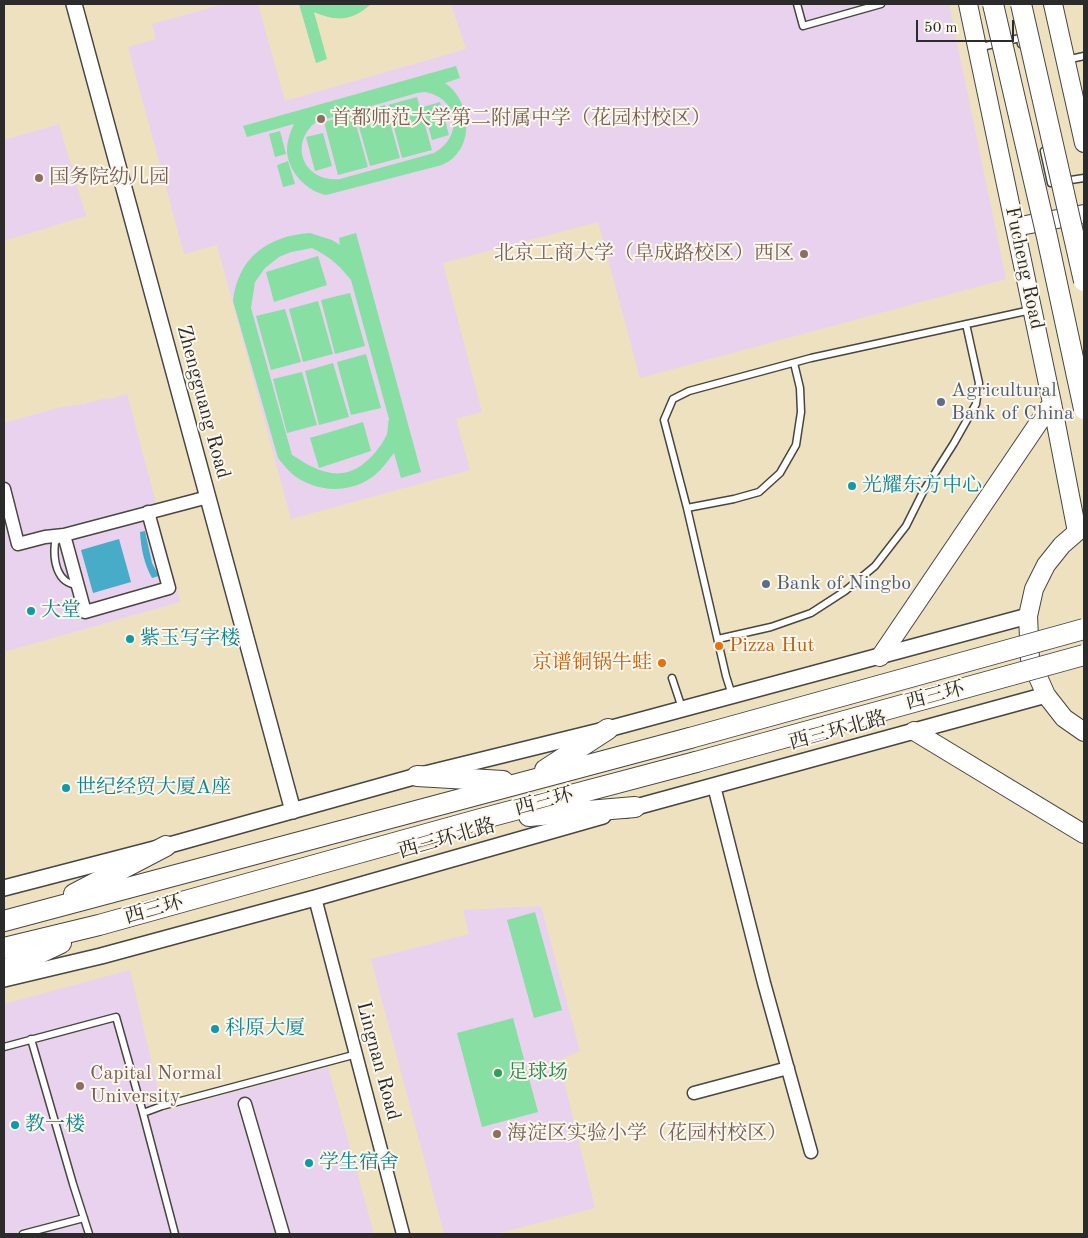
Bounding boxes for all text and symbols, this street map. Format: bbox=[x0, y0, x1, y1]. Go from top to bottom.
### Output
scale bar bbox=[918, 10, 1016, 42]
text: 50 m bbox=[924, 21, 958, 36]
place label: 首都师范大学第二附属中学（花园村校区） bbox=[331, 107, 711, 131]
marker: 首都师范大学第二附属中学（花园村校区） bbox=[315, 113, 327, 125]
place label: 国务院幼儿园 bbox=[49, 166, 169, 190]
marker: 国务院幼儿园 bbox=[33, 172, 45, 184]
street label: Fucheng Road bbox=[999, 204, 1049, 332]
place label: 北京工商大学（阜成路校区）西区 bbox=[494, 242, 794, 266]
marker: 北京工商大学（阜成路校区）西区 bbox=[798, 248, 810, 260]
street label: Zhengguang Road bbox=[171, 323, 235, 481]
place label: Agricultural Bank of China bbox=[951, 379, 1074, 426]
marker: Agricultural Bank of China bbox=[935, 396, 947, 408]
place label: 光耀东方中心 bbox=[862, 474, 982, 498]
marker: 光耀东方中心 bbox=[846, 480, 858, 492]
place label: Bank of Ningbo bbox=[776, 572, 911, 596]
marker: Bank of Ningbo bbox=[760, 578, 772, 590]
place label: 大堂 bbox=[41, 599, 81, 623]
marker: 大堂 bbox=[25, 605, 37, 617]
place label: 紫玉写字楼 bbox=[140, 627, 240, 651]
marker: 紫玉写字楼 bbox=[124, 633, 136, 645]
place label: Pizza Hut bbox=[729, 634, 815, 658]
marker: Pizza Hut bbox=[713, 640, 725, 652]
place label: 京谱铜锅牛蛙 bbox=[532, 651, 652, 675]
marker: 京谱铜锅牛蛙 bbox=[656, 657, 668, 669]
street label: 西三环 bbox=[903, 677, 967, 715]
street label: 西三环北路 bbox=[787, 706, 889, 756]
place label: 世纪经贸大厦A座 bbox=[76, 776, 231, 800]
marker: 世纪经贸大厦A座 bbox=[60, 782, 72, 794]
street label: 西三环 bbox=[512, 783, 576, 821]
street label: 西三环北路 bbox=[396, 814, 498, 864]
street label: 西三环 bbox=[122, 890, 186, 930]
street label: Lingnan Road bbox=[351, 999, 405, 1123]
place label: 科原大厦 bbox=[225, 1017, 305, 1041]
marker: 科原大厦 bbox=[209, 1023, 221, 1035]
place label: 足球场 bbox=[508, 1061, 568, 1085]
place label: Capital Normal University bbox=[90, 1062, 222, 1109]
marker: 足球场 bbox=[492, 1067, 504, 1079]
marker: Capital Normal University bbox=[74, 1080, 86, 1092]
place label: 教一楼 bbox=[25, 1113, 85, 1137]
marker: 教一楼 bbox=[9, 1119, 21, 1131]
place label: 海淀区实验小学（花园村校区） bbox=[507, 1122, 787, 1146]
marker: 海淀区实验小学（花园村校区） bbox=[491, 1128, 503, 1140]
place label: 学生宿舍 bbox=[319, 1151, 399, 1175]
marker: 学生宿舍 bbox=[303, 1157, 315, 1169]

